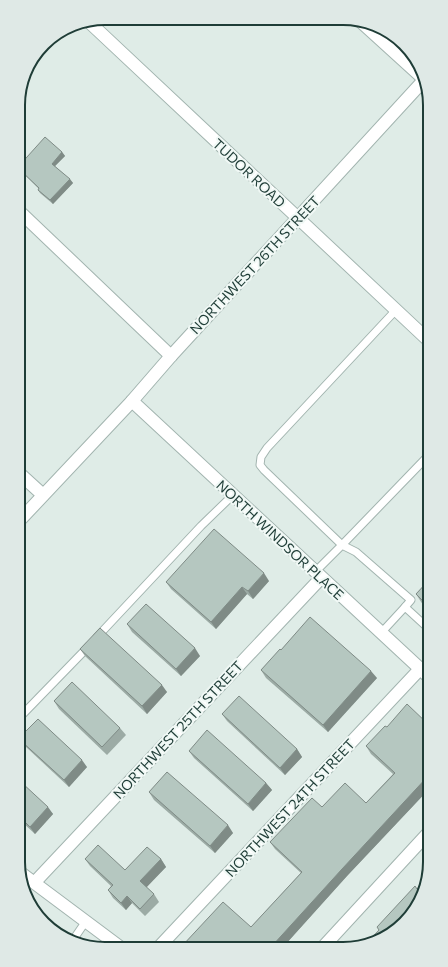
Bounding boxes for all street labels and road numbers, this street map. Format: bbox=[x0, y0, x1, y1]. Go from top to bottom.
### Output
street label: TUDOR ROAD bbox=[209, 135, 289, 211]
street label: NORTHWEST 26TH STREET bbox=[186, 192, 323, 337]
street label: NORTH WINDSOR PLACE bbox=[213, 476, 348, 603]
street label: NORTHWEST 25TH STREET bbox=[109, 657, 246, 802]
street label: NORTHWEST 24TH STREET bbox=[221, 735, 358, 880]

